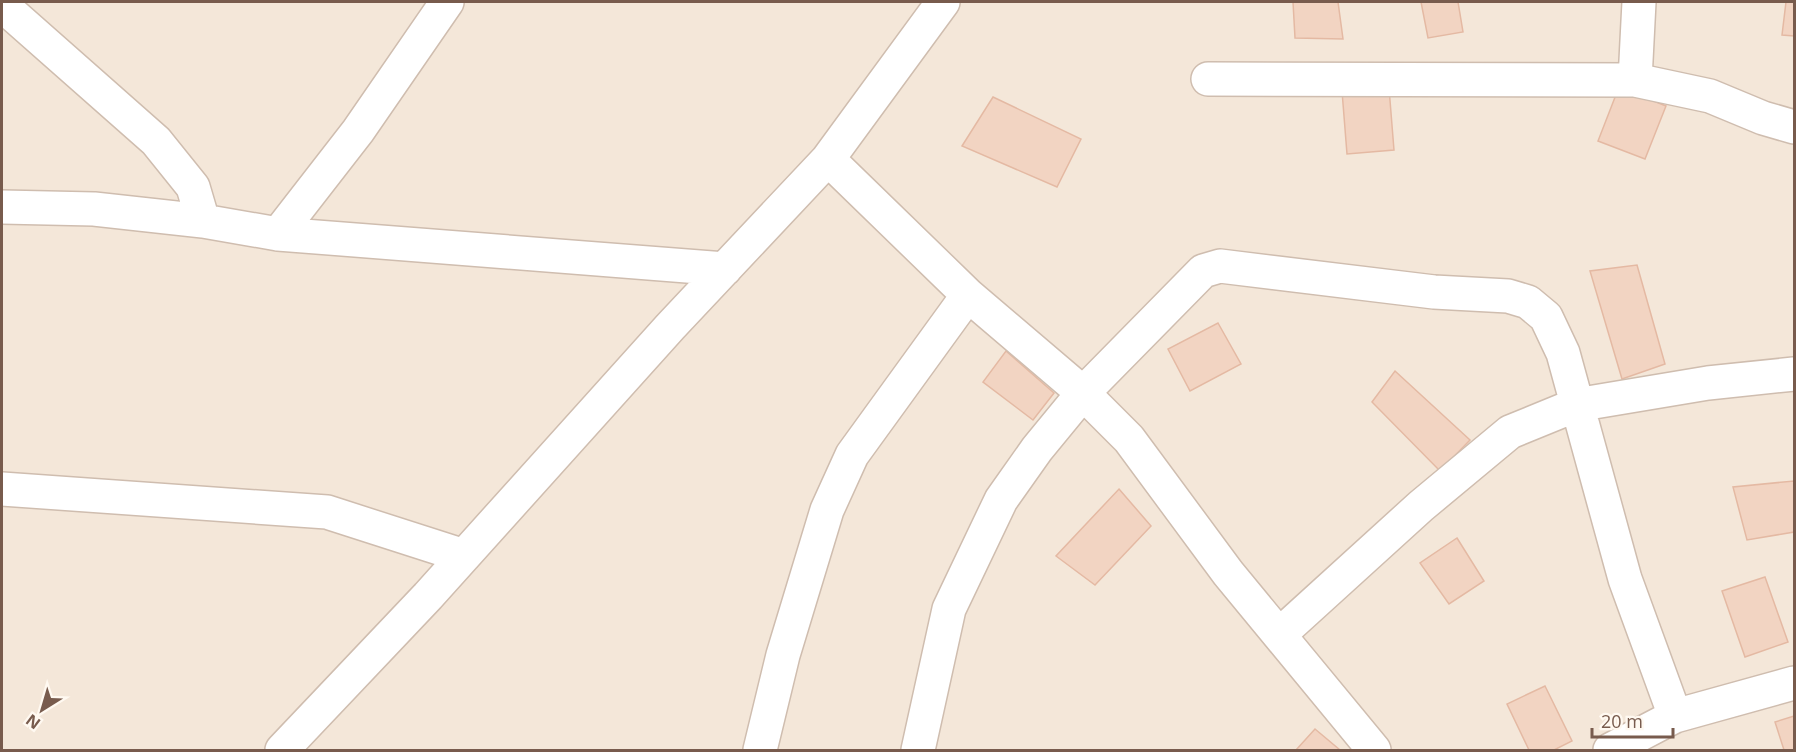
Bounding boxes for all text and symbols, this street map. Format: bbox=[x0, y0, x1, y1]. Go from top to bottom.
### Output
north arrow bbox=[12, 680, 72, 740]
scale bar bbox=[1592, 701, 1673, 739]
text: N bbox=[21, 709, 45, 735]
text: 20 m bbox=[1601, 709, 1643, 733]

